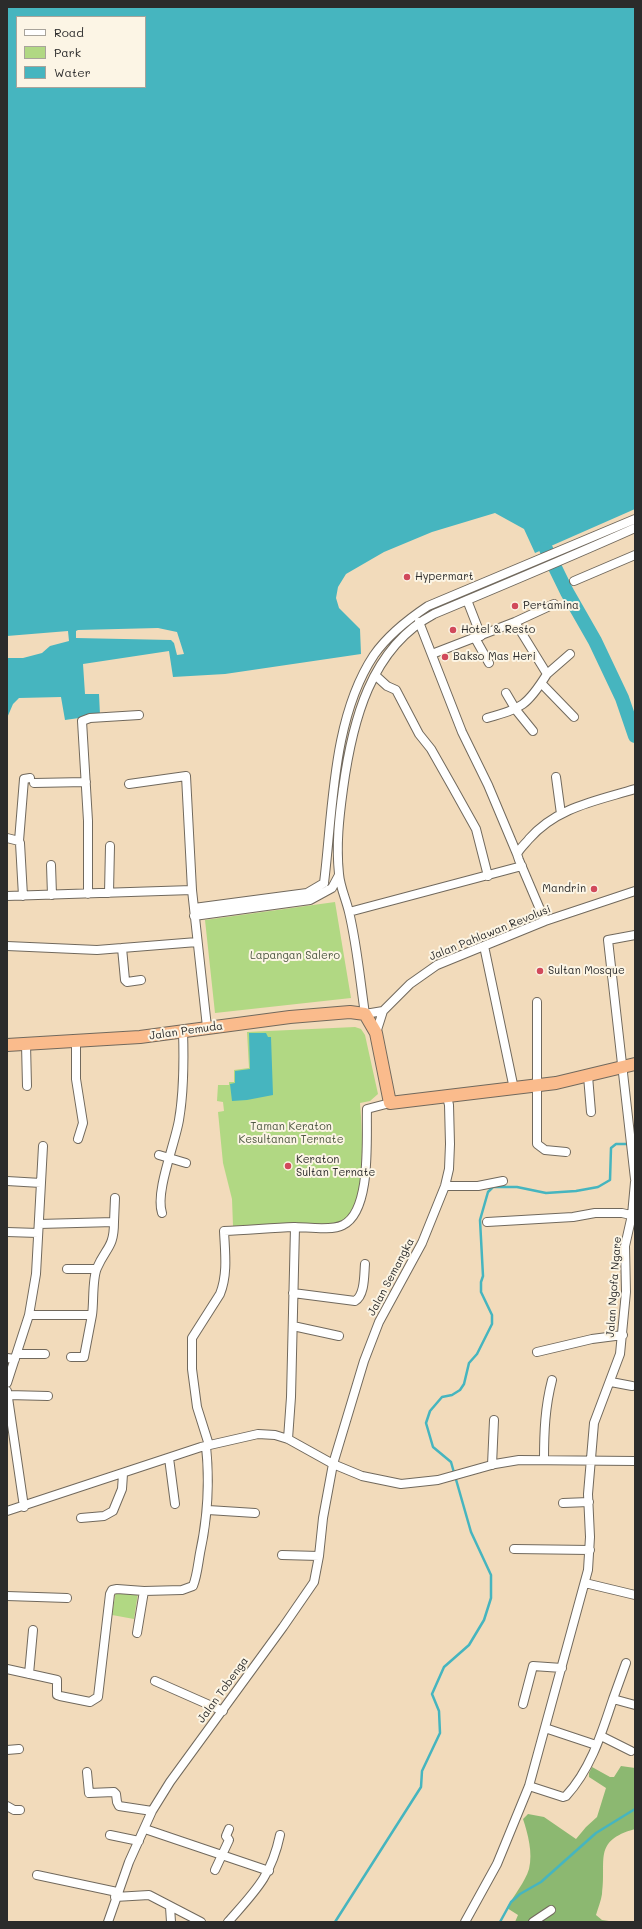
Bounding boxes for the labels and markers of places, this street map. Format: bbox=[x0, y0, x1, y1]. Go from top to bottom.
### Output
place label: Hypermart bbox=[415, 570, 474, 584]
marker: Hypermart bbox=[402, 572, 412, 582]
place label: Pertamina bbox=[523, 599, 579, 613]
marker: Pertamina bbox=[510, 601, 520, 611]
place label: Hotel & Resto bbox=[461, 623, 535, 637]
marker: Hotel & Resto bbox=[448, 625, 458, 635]
place label: Bakso Mas Heri bbox=[453, 650, 536, 664]
marker: Bakso Mas Heri bbox=[440, 652, 450, 662]
place label: Mandrin bbox=[542, 882, 586, 896]
marker: Mandrin bbox=[589, 884, 599, 894]
place label: Sultan Mosque bbox=[548, 964, 625, 978]
marker: Sultan Mosque bbox=[535, 966, 545, 976]
place label: Keraton Sultan Ternate bbox=[296, 1153, 375, 1179]
marker: Keraton Sultan Ternate bbox=[283, 1161, 293, 1171]

